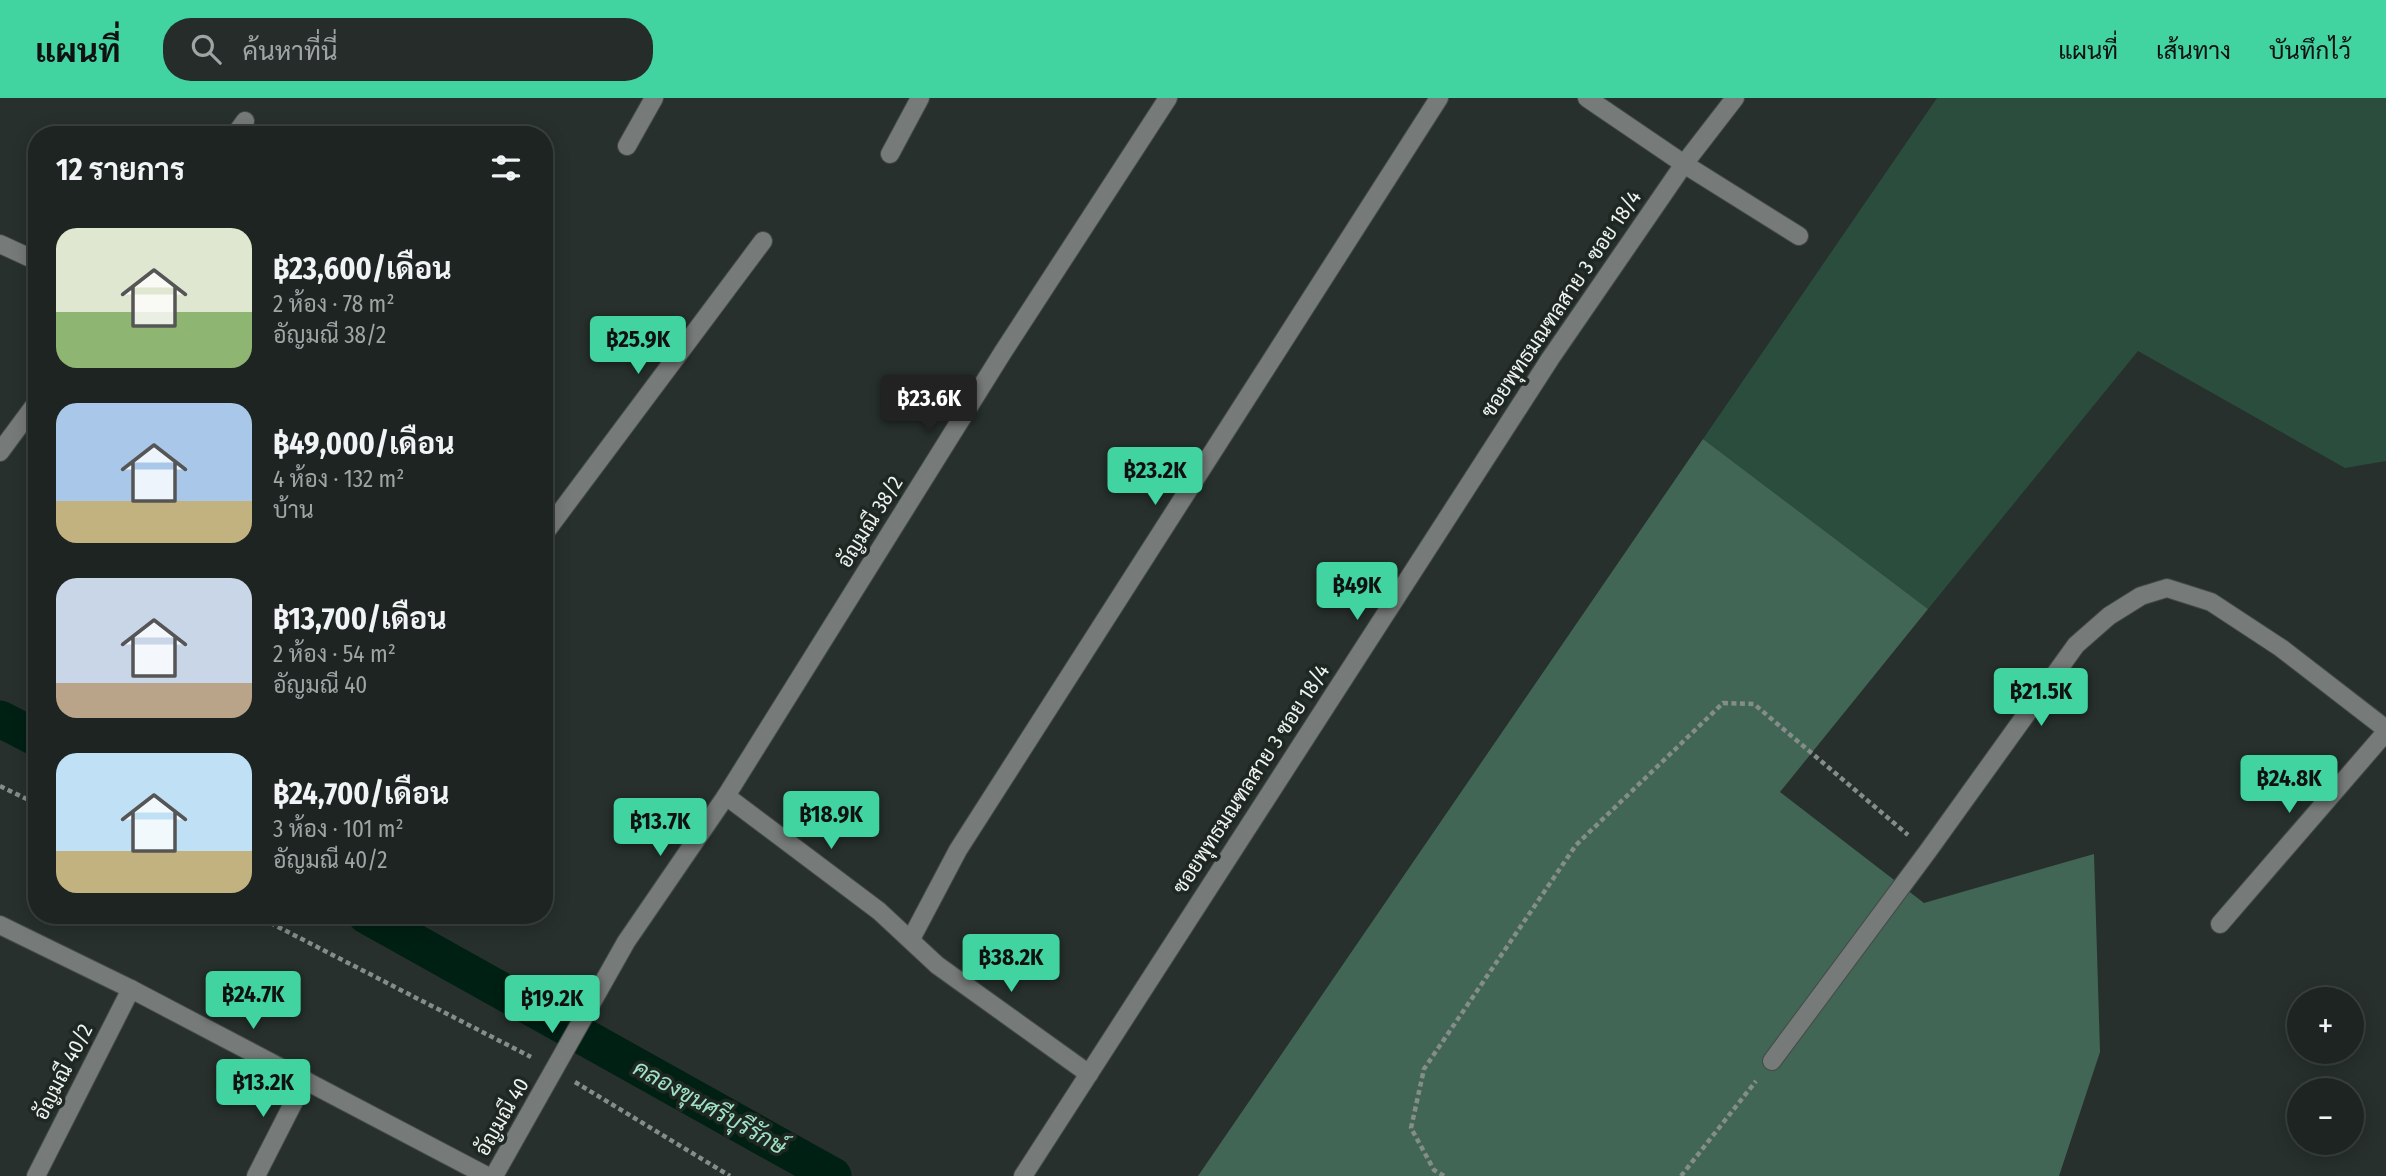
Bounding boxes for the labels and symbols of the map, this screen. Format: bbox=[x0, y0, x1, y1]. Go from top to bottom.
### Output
street label: ซอยพุทธมณฑลสาย 3 ซอย 18/4 bbox=[1475, 185, 1648, 423]
pin: ฿25.9K bbox=[581, 316, 695, 376]
pin: ฿23.6K bbox=[872, 376, 986, 435]
pin: ฿23.2K bbox=[1098, 448, 1212, 507]
street label: อัญมณี 38/2 bbox=[832, 471, 908, 573]
pin: ฿49K bbox=[1316, 562, 1398, 622]
street label: ซอยพุทธมณฑลสาย 3 ซอย 18/4 bbox=[1167, 659, 1336, 899]
pin: ฿21.5K bbox=[1984, 668, 2098, 728]
pin: ฿24.8K bbox=[2232, 756, 2346, 815]
pin: ฿18.9K bbox=[774, 792, 888, 851]
pin: ฿13.7K bbox=[603, 798, 717, 858]
pin: ฿38.2K bbox=[954, 934, 1068, 994]
pin: ฿24.7K bbox=[196, 972, 310, 1031]
pin: ฿19.2K bbox=[495, 976, 609, 1035]
street label: อัญมณี 40/2 bbox=[28, 1020, 98, 1124]
water label: คลองขุนศรีบุรีรักษ์ bbox=[628, 1052, 795, 1164]
pin: ฿13.2K bbox=[206, 1060, 320, 1119]
street label: อัญมณี 40 bbox=[469, 1073, 535, 1161]

